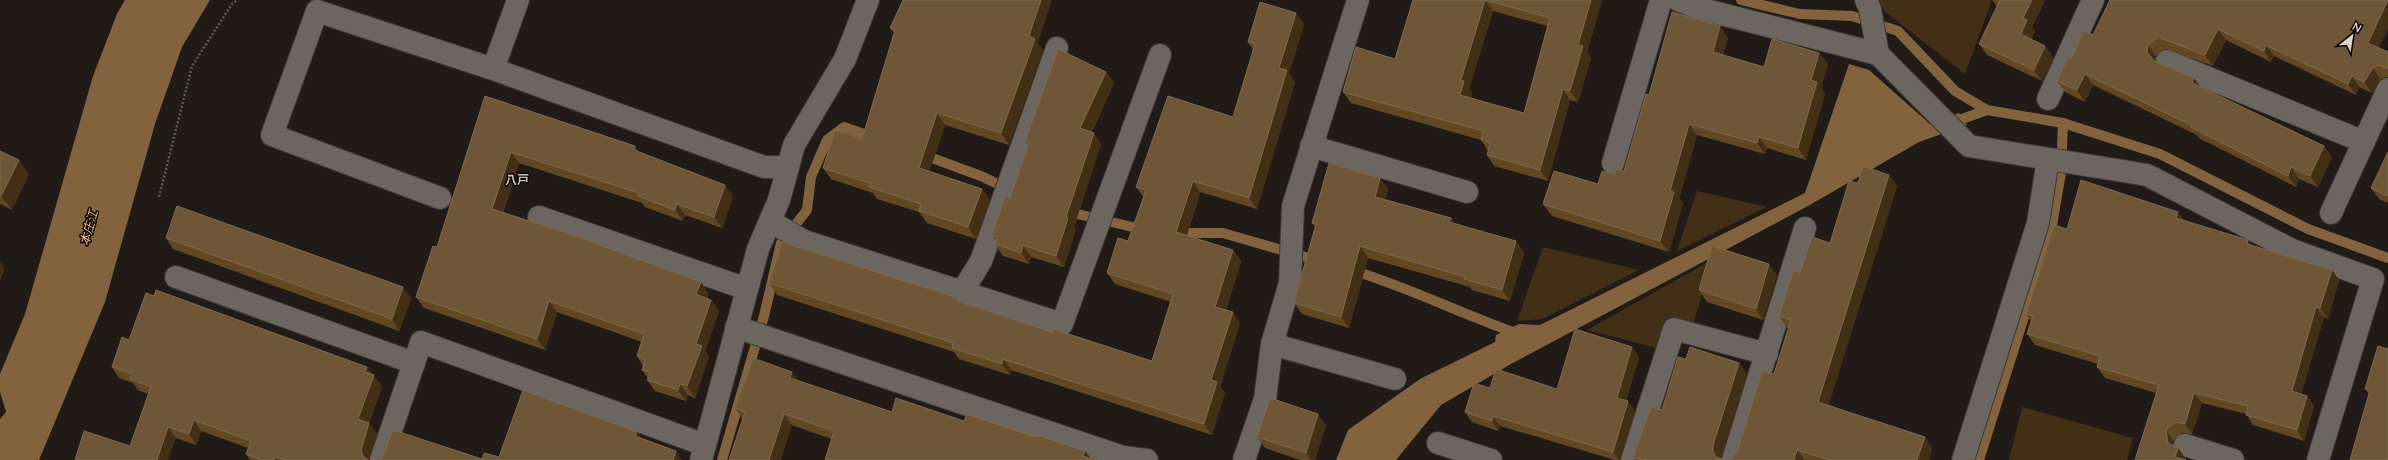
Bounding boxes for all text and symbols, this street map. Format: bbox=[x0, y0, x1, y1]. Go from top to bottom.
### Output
north arrow bbox=[2332, 16, 2372, 56]
text: N bbox=[2350, 19, 2364, 35]
district label: 八戸 bbox=[505, 172, 529, 187]
water label: 本庄江 bbox=[76, 207, 101, 247]

